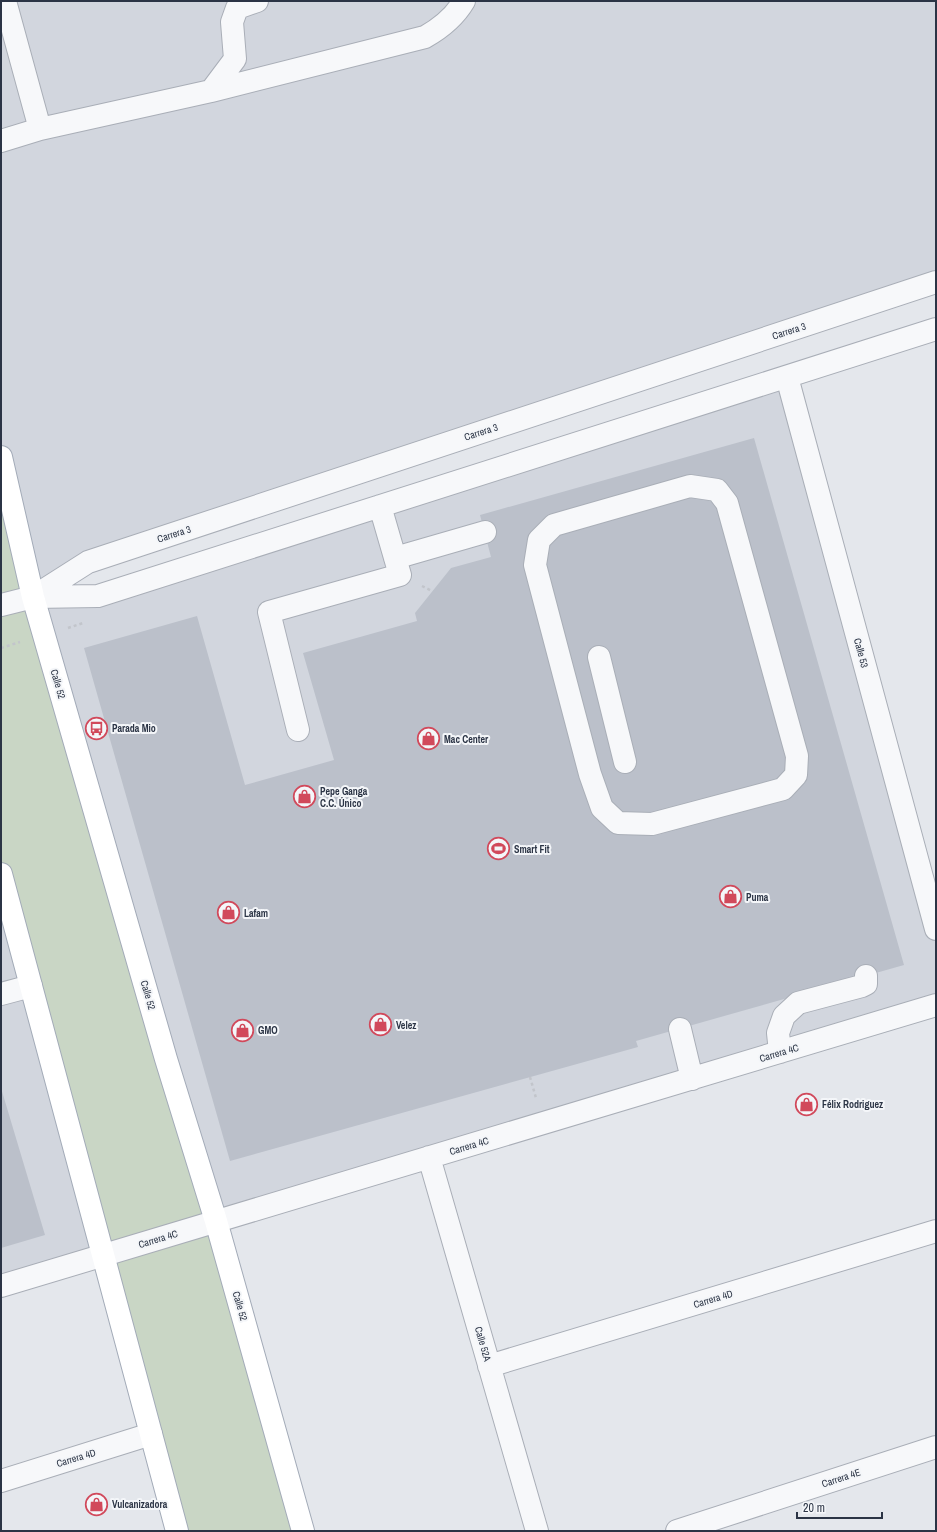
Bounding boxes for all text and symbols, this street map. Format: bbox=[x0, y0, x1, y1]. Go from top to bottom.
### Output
street label: Carrera 3 bbox=[771, 319, 808, 343]
street label: Carrera 3 bbox=[463, 420, 500, 444]
street label: Carrera 3 bbox=[156, 522, 193, 546]
street label: Calle 53 bbox=[851, 637, 871, 670]
street label: Calle 52 bbox=[48, 668, 69, 701]
bus stop icon: Parada Mio bbox=[83, 715, 109, 741]
place label: Parada Mio bbox=[112, 722, 156, 735]
shop icon: Mac Center bbox=[415, 726, 441, 752]
place label: Mac Center bbox=[444, 733, 489, 746]
shop icon: Pepe Ganga C.C. Único bbox=[291, 784, 317, 810]
place label: Pepe Ganga C.C. Único bbox=[320, 785, 368, 810]
sports icon: Smart Fit bbox=[486, 836, 512, 862]
place label: Smart Fit bbox=[514, 843, 550, 856]
shop icon: Puma bbox=[717, 884, 743, 910]
place label: Puma bbox=[746, 891, 769, 904]
shop icon: Lafam bbox=[216, 900, 242, 926]
place label: Lafam bbox=[244, 907, 268, 920]
street label: Calle 52 bbox=[138, 979, 159, 1012]
shop icon: Velez bbox=[367, 1012, 393, 1038]
shop icon: GMO bbox=[230, 1017, 256, 1043]
place label: Velez bbox=[396, 1019, 416, 1032]
place label: GMO bbox=[258, 1024, 278, 1037]
street label: Carrera 4C bbox=[758, 1041, 800, 1065]
shop icon: Félix Rodriguez bbox=[793, 1091, 819, 1117]
place label: Félix Rodriguez bbox=[822, 1098, 883, 1111]
street label: Carrera 4C bbox=[448, 1134, 490, 1158]
street label: Carrera 4C bbox=[137, 1227, 179, 1251]
street label: Carrera 4D bbox=[692, 1287, 734, 1311]
street label: Calle 52 bbox=[230, 1290, 251, 1323]
street label: Calle 52A bbox=[472, 1325, 494, 1363]
street label: Carrera 4D bbox=[55, 1446, 97, 1470]
street label: Carrera 4E bbox=[820, 1466, 862, 1490]
shop icon: Vulcanizadora bbox=[84, 1491, 110, 1517]
scale bar bbox=[797, 1494, 882, 1520]
place label: Vulcanizadora bbox=[112, 1498, 168, 1511]
text: 20 m bbox=[803, 1500, 825, 1516]

